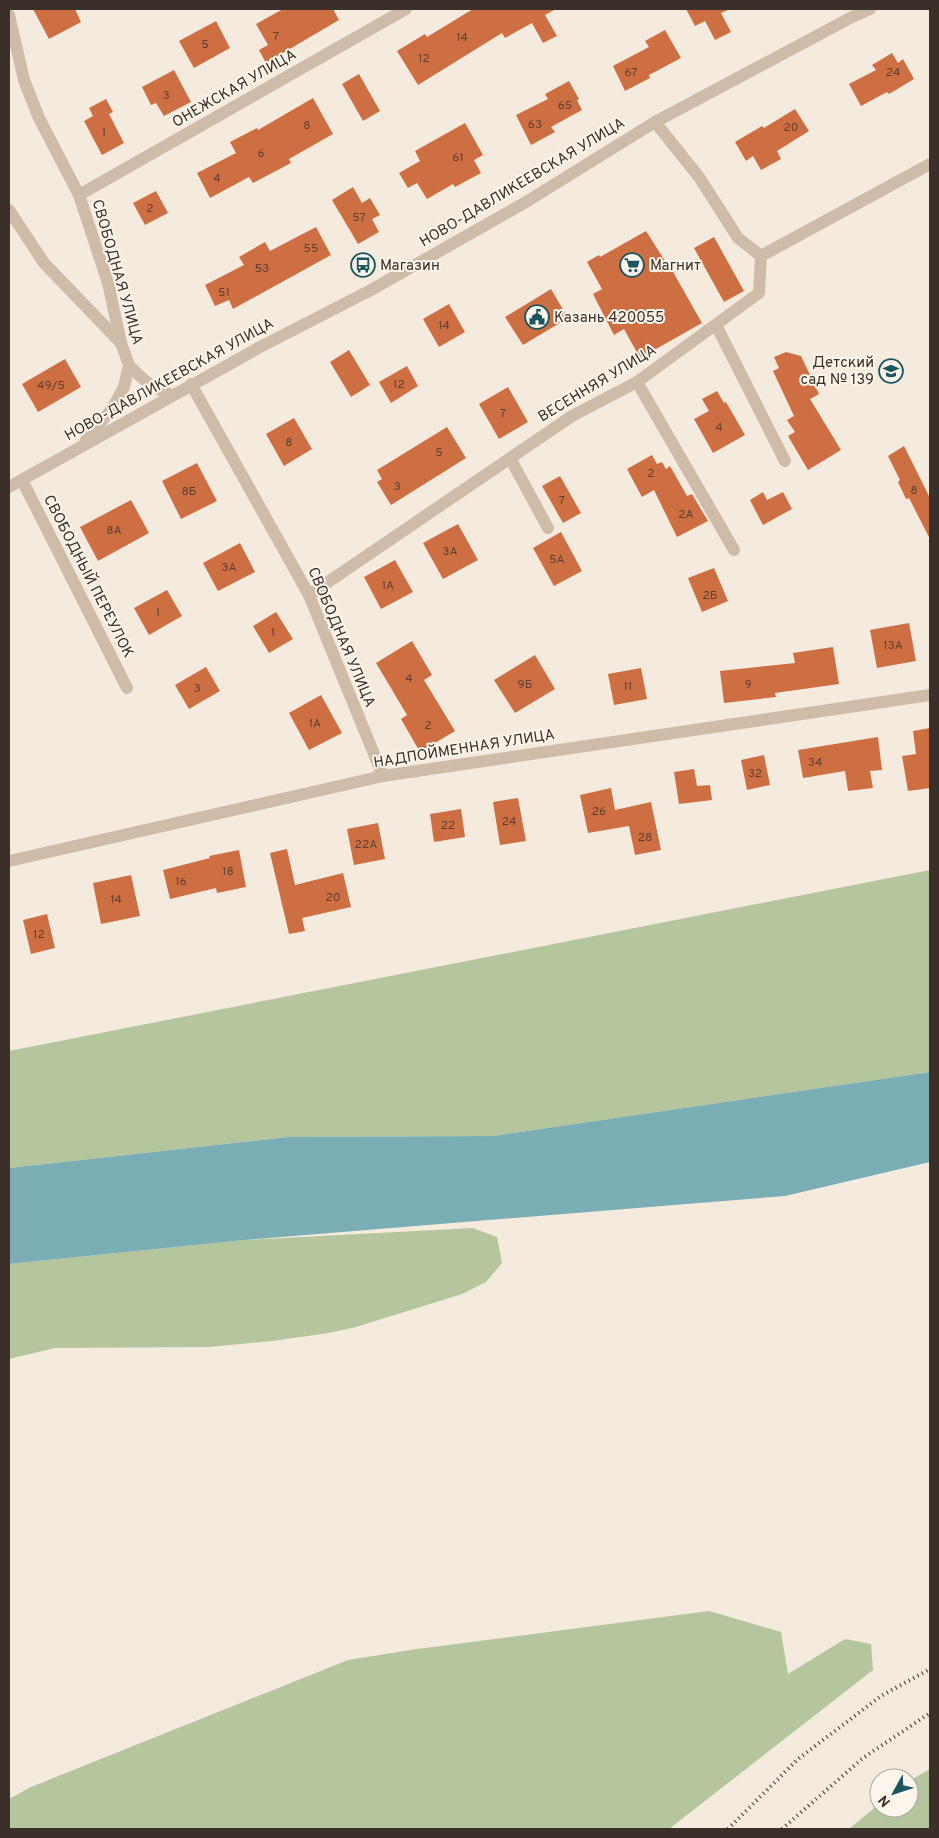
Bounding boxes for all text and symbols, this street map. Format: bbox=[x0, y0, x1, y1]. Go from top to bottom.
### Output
house number: 7 bbox=[273, 29, 279, 45]
house number: 14 bbox=[456, 30, 468, 46]
house number: 5 bbox=[201, 37, 209, 53]
street label: ОНЕЖСКАЯ УЛИЦА bbox=[169, 46, 300, 133]
house number: 12 bbox=[418, 51, 430, 67]
house number: 67 bbox=[624, 65, 638, 81]
house number: 24 bbox=[886, 65, 900, 81]
house number: 3 bbox=[162, 88, 170, 104]
house number: 65 bbox=[558, 98, 572, 114]
street label: НОВО-ДАВЛИКЕЕВСКАЯ УЛИЦА bbox=[417, 114, 629, 252]
house number: 63 bbox=[528, 117, 542, 133]
house number: 8 bbox=[303, 118, 311, 134]
house number: 20 bbox=[783, 120, 799, 136]
house number: 1 bbox=[102, 125, 106, 141]
house number: 6 bbox=[257, 146, 265, 162]
house number: 61 bbox=[452, 150, 464, 166]
house number: 4 bbox=[213, 171, 221, 187]
street label: СВОБОДНАЯ УЛИЦА bbox=[87, 198, 146, 347]
house number: 2 bbox=[146, 201, 154, 217]
house number: 57 bbox=[352, 210, 366, 226]
house number: 55 bbox=[304, 241, 318, 257]
bus stop icon: Магазин bbox=[350, 252, 376, 278]
supermarket icon: Магнит bbox=[619, 252, 645, 278]
place label: Магазин bbox=[380, 257, 440, 276]
place label: Магнит bbox=[650, 257, 701, 276]
house number: 53 bbox=[255, 261, 269, 277]
house number: 51 bbox=[218, 285, 230, 301]
public building icon: Казань 420055 bbox=[524, 304, 550, 330]
place label: Казань 420055 bbox=[554, 309, 664, 328]
street label: НОВО-ДАВЛИКЕЕВСКАЯ УЛИЦА bbox=[62, 315, 278, 446]
house number: 14 bbox=[438, 318, 450, 334]
street label: ВЕСЕННЯЯ УЛИЦА bbox=[535, 341, 660, 427]
place label: Детский сад № 139 bbox=[801, 354, 874, 390]
school or university icon: Детский сад № 139 bbox=[878, 358, 904, 384]
house number: 12 bbox=[393, 377, 405, 393]
house number: 49/5 bbox=[37, 378, 65, 394]
house number: 7 bbox=[500, 406, 506, 422]
house number: 4 bbox=[715, 420, 723, 436]
house number: 8 bbox=[285, 435, 293, 451]
house number: 5 bbox=[435, 445, 443, 461]
house number: 2 bbox=[647, 466, 655, 482]
house number: 3 bbox=[393, 479, 401, 495]
house number: 8 bbox=[910, 483, 918, 499]
house number: 8Б bbox=[181, 484, 197, 500]
street label: СВОБОДНЫЙ ПЕРЕУЛОК bbox=[38, 491, 139, 661]
house number: 7 bbox=[559, 493, 565, 509]
house number: 2А bbox=[678, 507, 694, 523]
house number: 8А bbox=[106, 523, 122, 539]
house number: 3А bbox=[442, 544, 458, 560]
house number: 5А bbox=[549, 552, 565, 568]
house number: 3А bbox=[221, 560, 237, 576]
street label: СВОБОДНАЯ УЛИЦА bbox=[302, 565, 379, 711]
house number: 1А bbox=[382, 578, 394, 594]
house number: 2Б bbox=[702, 588, 718, 604]
house number: 1 bbox=[156, 605, 160, 621]
house number: 1 bbox=[271, 625, 275, 641]
house number: 13А bbox=[883, 638, 903, 654]
house number: 4 bbox=[405, 671, 413, 687]
house number: 9Б bbox=[517, 677, 533, 693]
house number: 9 bbox=[744, 677, 752, 693]
house number: 11 bbox=[624, 679, 632, 695]
house number: 3 bbox=[193, 681, 201, 697]
house number: 1А bbox=[309, 716, 321, 732]
house number: 2 bbox=[424, 718, 432, 734]
street label: НАДПОЙМЕННАЯ УЛИЦА bbox=[372, 724, 556, 773]
house number: 34 bbox=[808, 755, 822, 771]
house number: 32 bbox=[748, 766, 762, 782]
house number: 26 bbox=[592, 804, 606, 820]
house number: 24 bbox=[502, 814, 516, 830]
house number: 22 bbox=[441, 818, 455, 834]
house number: 28 bbox=[638, 830, 652, 846]
house number: 22А bbox=[355, 837, 377, 853]
house number: 18 bbox=[222, 864, 234, 880]
house number: 16 bbox=[175, 874, 187, 890]
house number: 20 bbox=[325, 890, 341, 906]
house number: 14 bbox=[110, 892, 122, 908]
house number: 12 bbox=[33, 927, 45, 943]
north arrow bbox=[869, 1768, 919, 1818]
text: N bbox=[875, 1791, 895, 1810]

